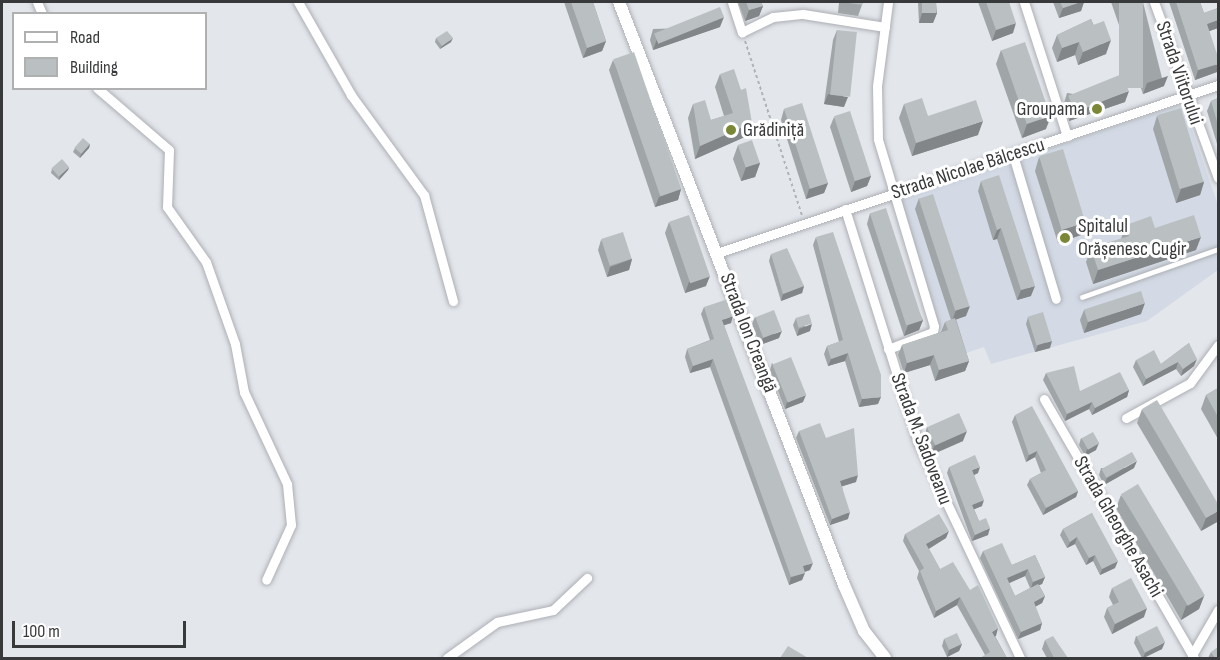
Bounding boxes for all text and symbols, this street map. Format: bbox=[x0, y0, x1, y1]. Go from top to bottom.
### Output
legend bbox=[12, 12, 207, 90]
street label: Strada Viitorului bbox=[1150, 18, 1208, 128]
text: Road bbox=[70, 27, 100, 48]
text: Building bbox=[70, 57, 118, 78]
place label: Groupama bbox=[1016, 97, 1085, 121]
marker: Groupama bbox=[1090, 102, 1104, 116]
place label: Grădiniță bbox=[743, 118, 804, 142]
marker: Grădiniță bbox=[724, 123, 738, 137]
street label: Strada Nicolae Bălcescu bbox=[888, 133, 1048, 205]
place label: Spitalul Orășenesc Cugir bbox=[1078, 214, 1187, 261]
marker: Spitalul Orășenesc Cugir bbox=[1056, 229, 1074, 247]
street label: Strada Ion Creangă bbox=[714, 270, 782, 396]
street label: Strada M. Sadoveanu bbox=[885, 370, 957, 508]
street label: Strada Gheorghe Asachi bbox=[1068, 452, 1168, 602]
scale bar bbox=[15, 609, 189, 647]
text: 100 m bbox=[23, 621, 60, 642]

